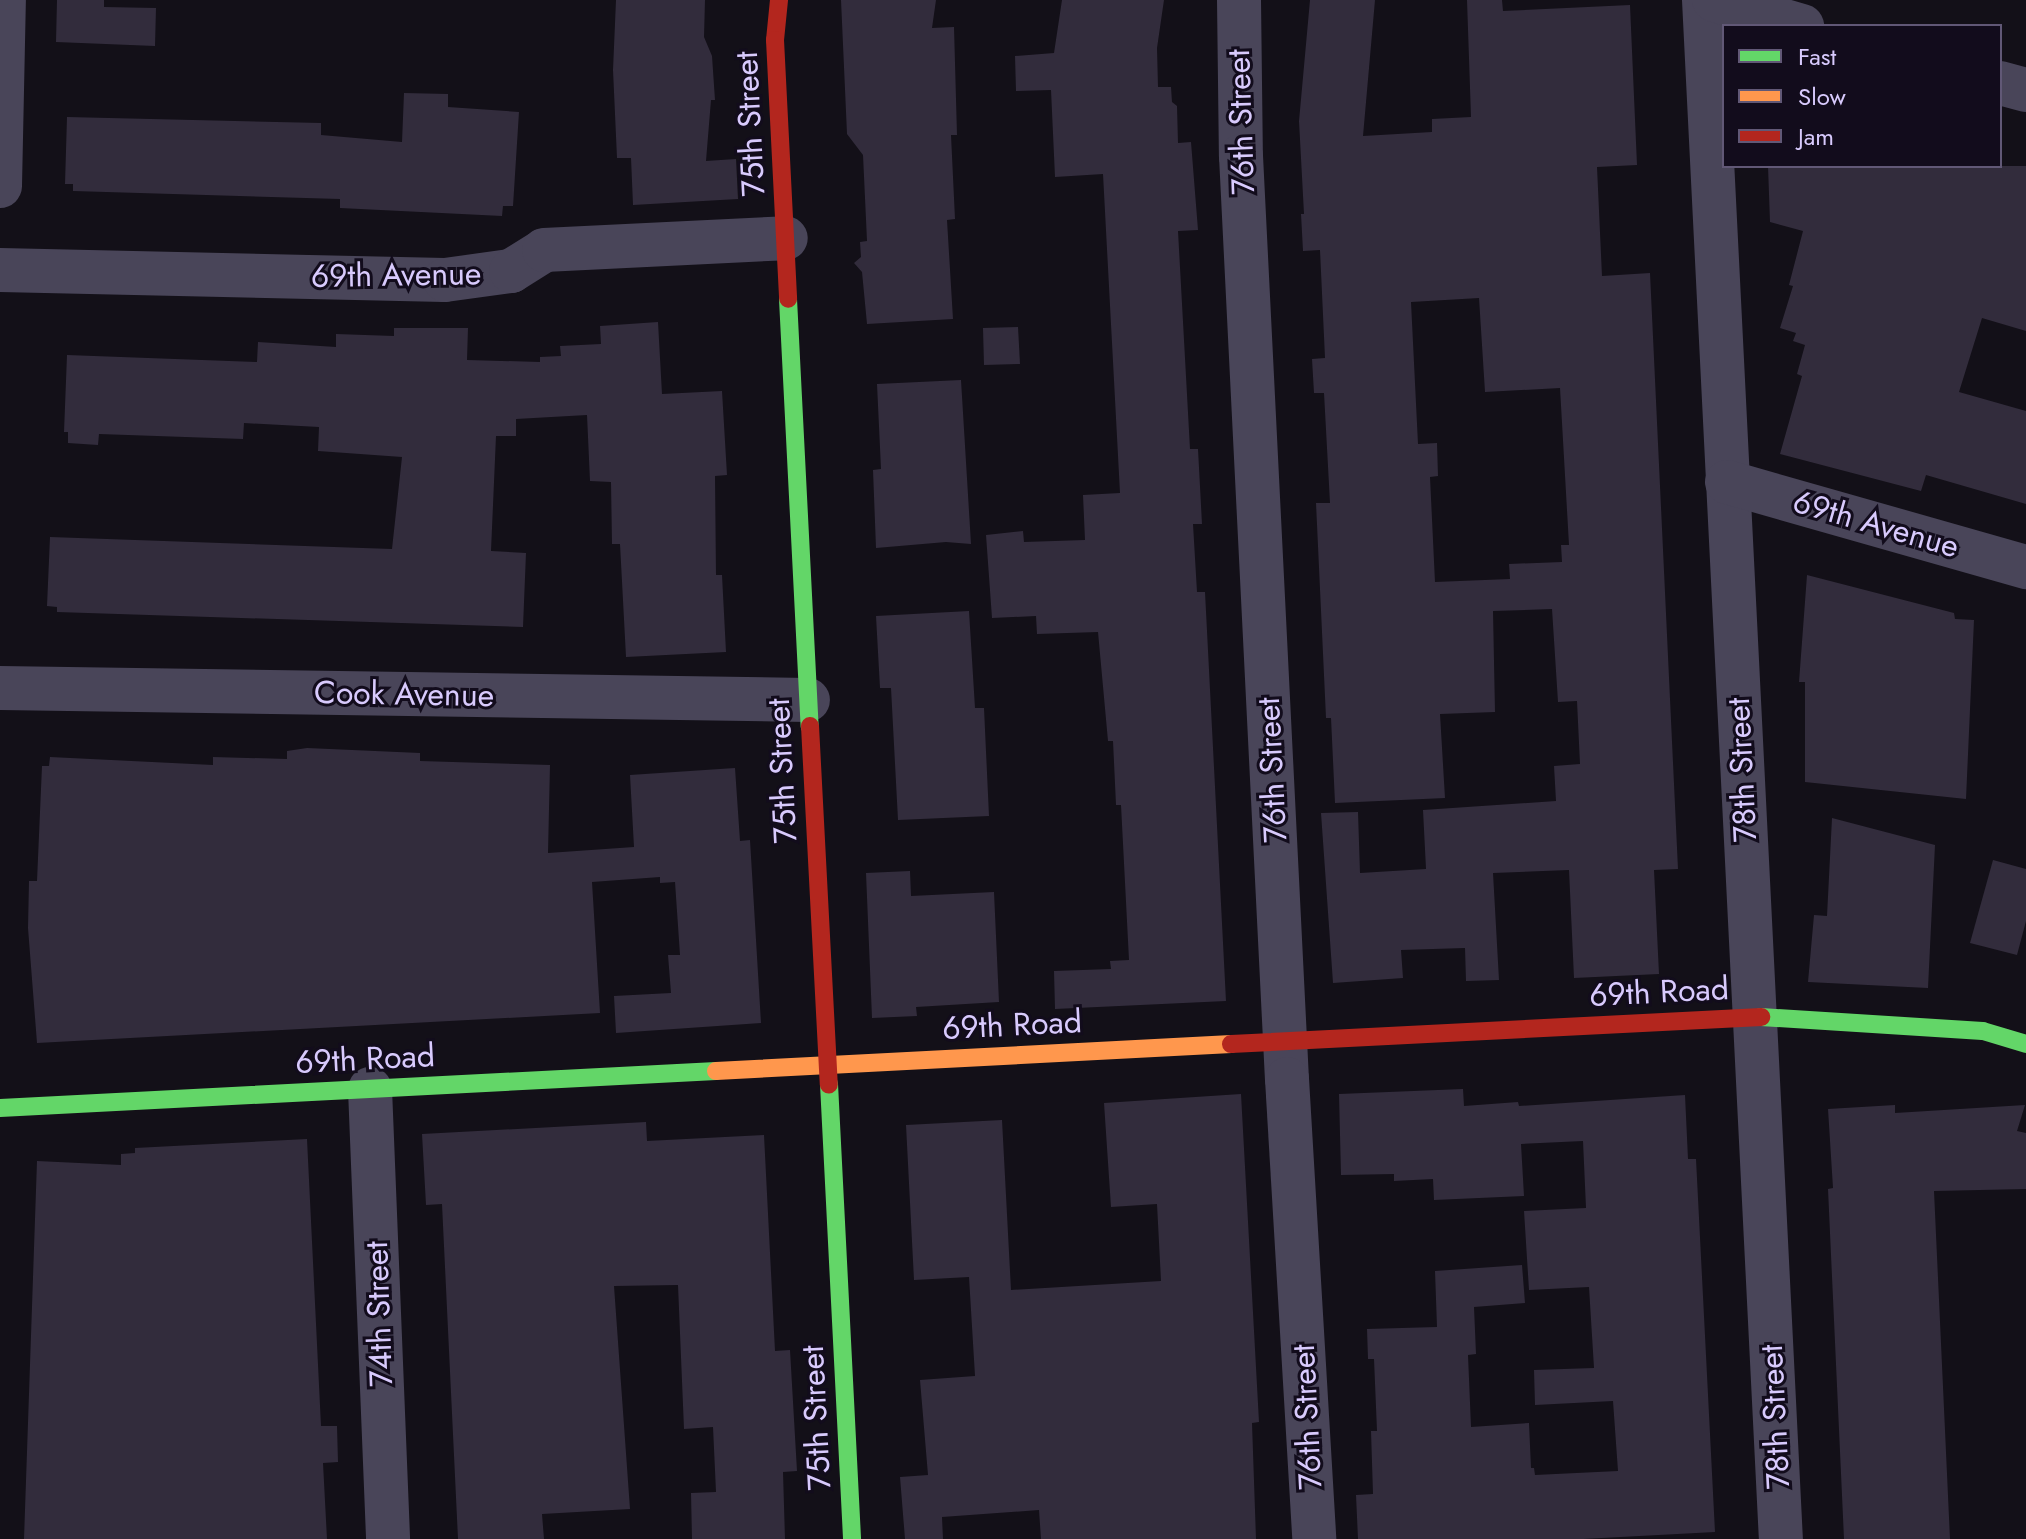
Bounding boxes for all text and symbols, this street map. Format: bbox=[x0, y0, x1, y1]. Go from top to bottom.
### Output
legend bbox=[1722, 24, 2002, 168]
text: Fast bbox=[1798, 39, 1836, 74]
street label: 76th Street bbox=[1219, 49, 1263, 195]
street label: 75th Street bbox=[727, 50, 773, 198]
text: Slow bbox=[1798, 79, 1846, 114]
text: Jam bbox=[1798, 119, 1834, 154]
street label: 69th Avenue bbox=[310, 254, 482, 296]
street label: 69th Avenue bbox=[1789, 482, 1963, 566]
street label: Cook Avenue bbox=[314, 673, 494, 715]
street label: 76th Street bbox=[1249, 696, 1295, 844]
street label: 75th Street bbox=[759, 697, 805, 845]
street label: 78th Street bbox=[1719, 697, 1765, 843]
street label: 69th Road bbox=[1588, 969, 1730, 1015]
street label: 69th Road bbox=[941, 1002, 1083, 1048]
street label: 69th Road bbox=[294, 1036, 436, 1082]
street label: 74th Street bbox=[357, 1240, 401, 1388]
street label: 76th Street bbox=[1284, 1343, 1330, 1491]
street label: 75th Street bbox=[793, 1344, 839, 1492]
street label: 78th Street bbox=[1752, 1344, 1798, 1490]

